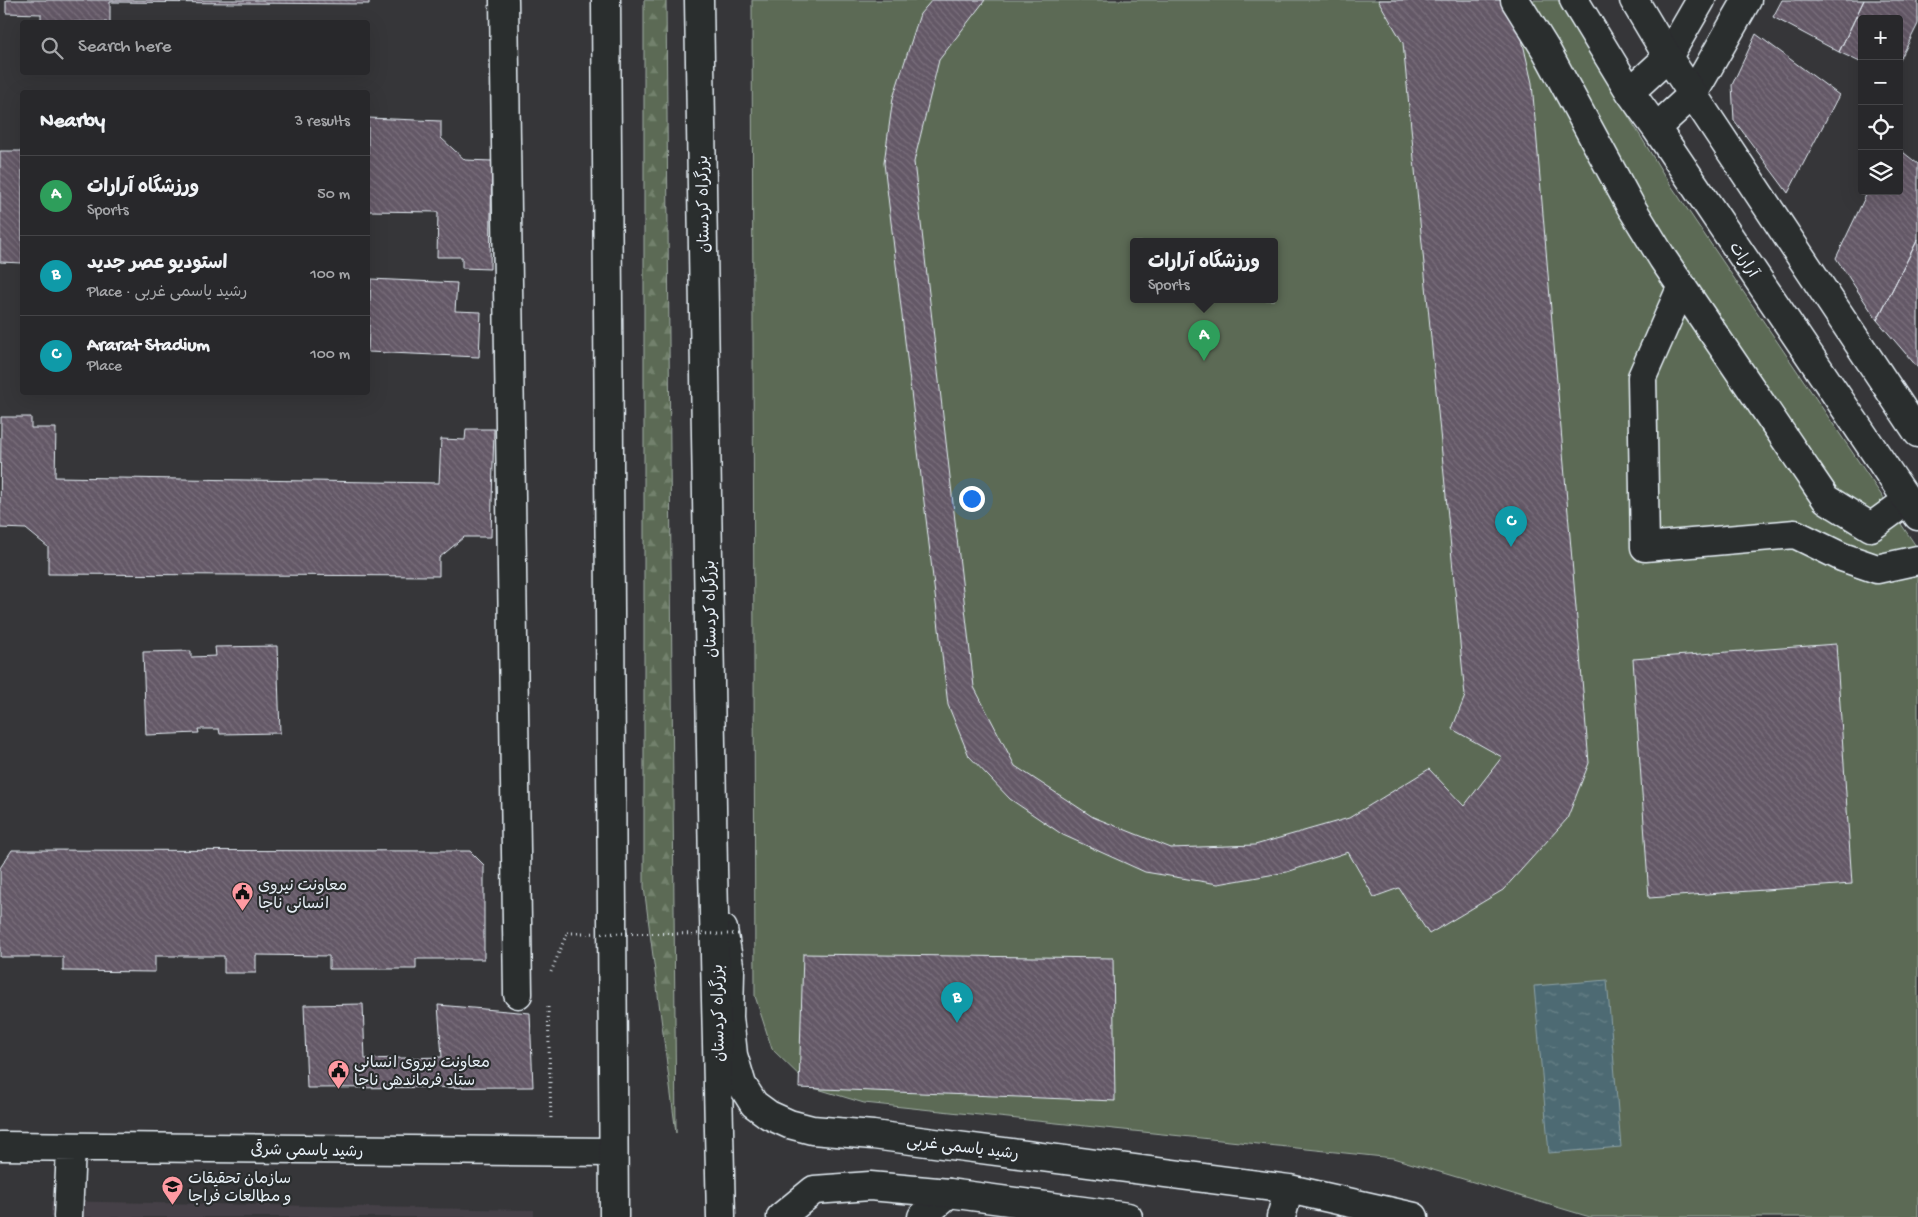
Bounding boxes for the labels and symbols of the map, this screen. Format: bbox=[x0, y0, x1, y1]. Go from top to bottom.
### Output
street label: بزرگراه کردستان bbox=[692, 155, 716, 253]
street label: آرارات bbox=[1723, 239, 1762, 283]
pin: A bbox=[1188, 320, 1220, 361]
your location bbox=[959, 486, 985, 512]
pin: C bbox=[1495, 506, 1527, 547]
street label: بزرگراه کردستان bbox=[699, 560, 723, 658]
place label: معاونت نیروی انسانی ناجا bbox=[258, 878, 347, 915]
public building icon: معاونت نیروی انسانی ناجا bbox=[230, 881, 254, 912]
street label: بزرگراه کردستان bbox=[707, 964, 731, 1062]
pin: B bbox=[941, 982, 973, 1023]
place label: معاونت نیروی انسانی ستاد فرماندهی ناجا bbox=[354, 1055, 490, 1092]
public building icon: معاونت نیروی انسانی ستاد فرماندهی ناجا bbox=[326, 1058, 350, 1089]
street label: رشید یاسمی غربی bbox=[905, 1133, 1020, 1166]
street label: رشید یاسمی شرقی bbox=[250, 1138, 364, 1163]
place label: سازمان تحقیقات و مطالعات فراجا bbox=[188, 1171, 291, 1208]
school or university icon: سازمان تحقیقات و مطالعات فراجا bbox=[160, 1174, 184, 1205]

